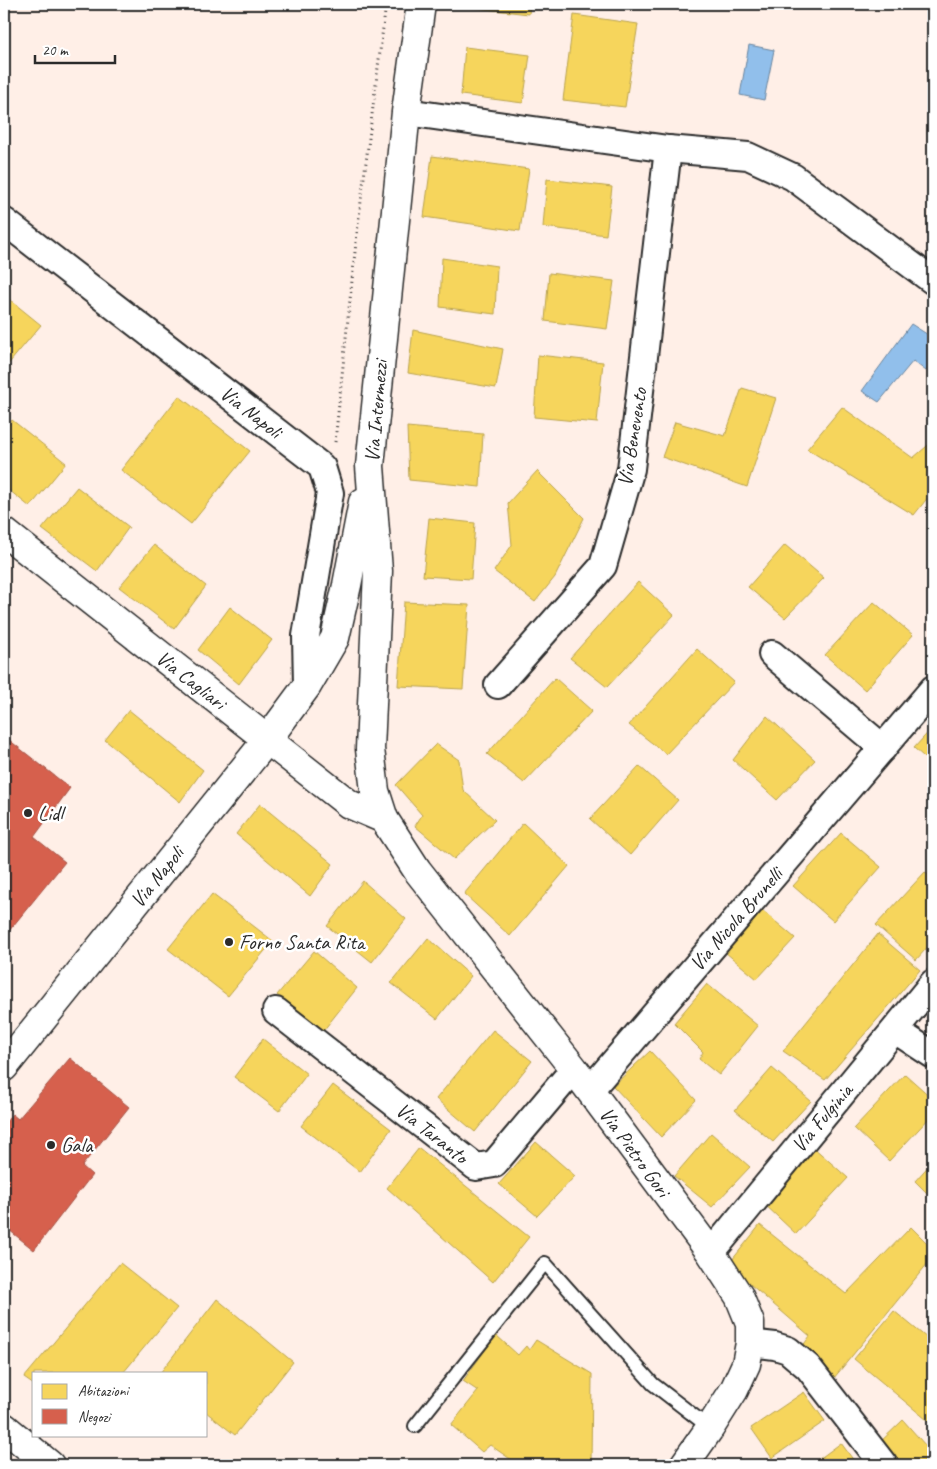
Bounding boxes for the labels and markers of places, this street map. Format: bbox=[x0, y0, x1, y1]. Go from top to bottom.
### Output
place label: Lidl bbox=[38, 800, 66, 826]
marker: Lidl bbox=[22, 807, 34, 819]
place label: Forno Santa Rita bbox=[239, 929, 367, 955]
marker: Forno Santa Rita bbox=[223, 936, 235, 948]
place label: Gala bbox=[61, 1132, 94, 1158]
marker: Gala bbox=[45, 1139, 57, 1151]

